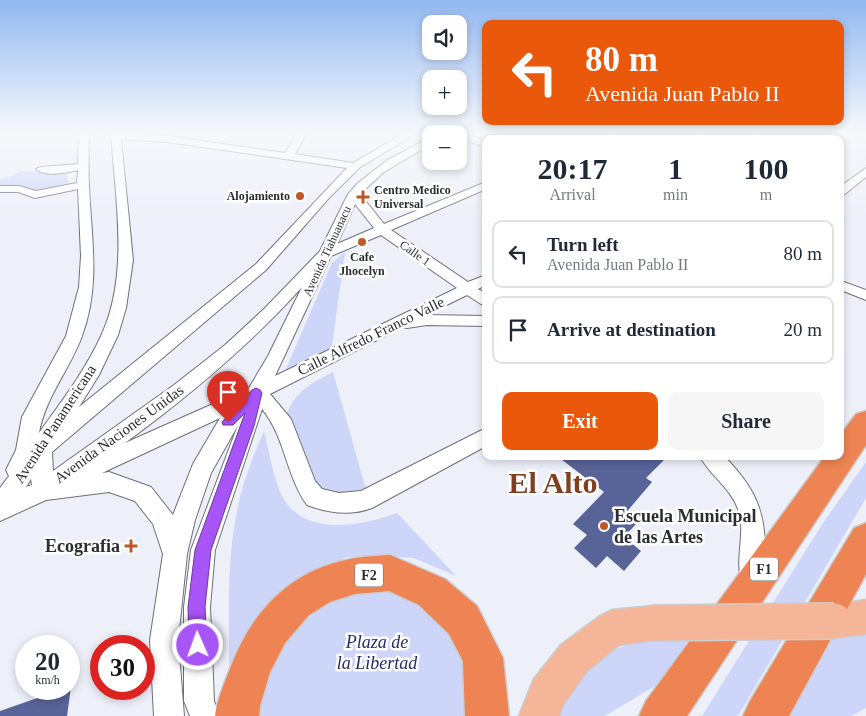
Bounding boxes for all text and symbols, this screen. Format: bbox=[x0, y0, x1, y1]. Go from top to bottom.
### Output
map controls bbox=[422, 15, 467, 170]
button: sound bbox=[422, 15, 467, 60]
icon: left bbox=[502, 40, 567, 105]
text: 80 m bbox=[585, 40, 658, 79]
button: + bbox=[422, 70, 467, 115]
text: Avenida Juan Pablo II bbox=[585, 81, 780, 106]
button: − bbox=[422, 125, 467, 170]
text: 20:17 bbox=[538, 152, 608, 185]
text: 1 bbox=[668, 152, 683, 185]
text: 100 bbox=[743, 152, 788, 185]
place label: Centro Medico Universal bbox=[374, 183, 451, 211]
text: Arrival bbox=[549, 186, 596, 203]
text: min bbox=[663, 186, 688, 203]
text: m bbox=[760, 186, 772, 203]
place label: Alojamiento bbox=[227, 189, 290, 203]
marker: Alojamiento bbox=[294, 190, 306, 202]
marker: Centro Medico Universal bbox=[356, 190, 370, 204]
street label: Avenida Tiahuanacu bbox=[300, 204, 354, 298]
text: Turn left bbox=[547, 234, 619, 255]
marker: Cafe Jhocelyn bbox=[356, 236, 368, 248]
street label: Calle 1 bbox=[397, 237, 433, 269]
icon: left bbox=[504, 240, 532, 268]
text: 80 m bbox=[783, 243, 822, 264]
place label: Cafe Jhocelyn bbox=[339, 250, 385, 278]
text: Avenida Juan Pablo II bbox=[547, 256, 688, 273]
street label: Calle Alfredo Franco Valle bbox=[295, 293, 447, 378]
icon: arrive bbox=[504, 316, 532, 344]
text: Arrive at destination bbox=[547, 319, 716, 340]
text: 20 m bbox=[783, 319, 822, 340]
street label: Avenida Panamericana bbox=[11, 362, 99, 486]
pin bbox=[207, 371, 249, 422]
icon: arrive bbox=[214, 378, 242, 406]
street label: Avenida Naciones Unidas bbox=[51, 382, 187, 486]
button: Exit bbox=[502, 392, 658, 450]
button: Share bbox=[668, 392, 824, 450]
district label: El Alto bbox=[508, 466, 598, 499]
place label: Escuela Municipal de las Artes bbox=[614, 506, 757, 547]
marker: Escuela Municipal de las Artes bbox=[598, 520, 610, 532]
place label: Ecografia bbox=[45, 536, 120, 556]
marker: Ecografia bbox=[124, 539, 138, 553]
road number: F1 bbox=[750, 558, 778, 580]
road number: F2 bbox=[355, 564, 383, 586]
position arrow bbox=[171, 618, 223, 670]
park label: Plaza de la Libertad bbox=[337, 632, 418, 673]
speed limit sign: 30 bbox=[90, 635, 155, 700]
text: 20 bbox=[35, 648, 60, 675]
text: km/h bbox=[35, 673, 60, 687]

